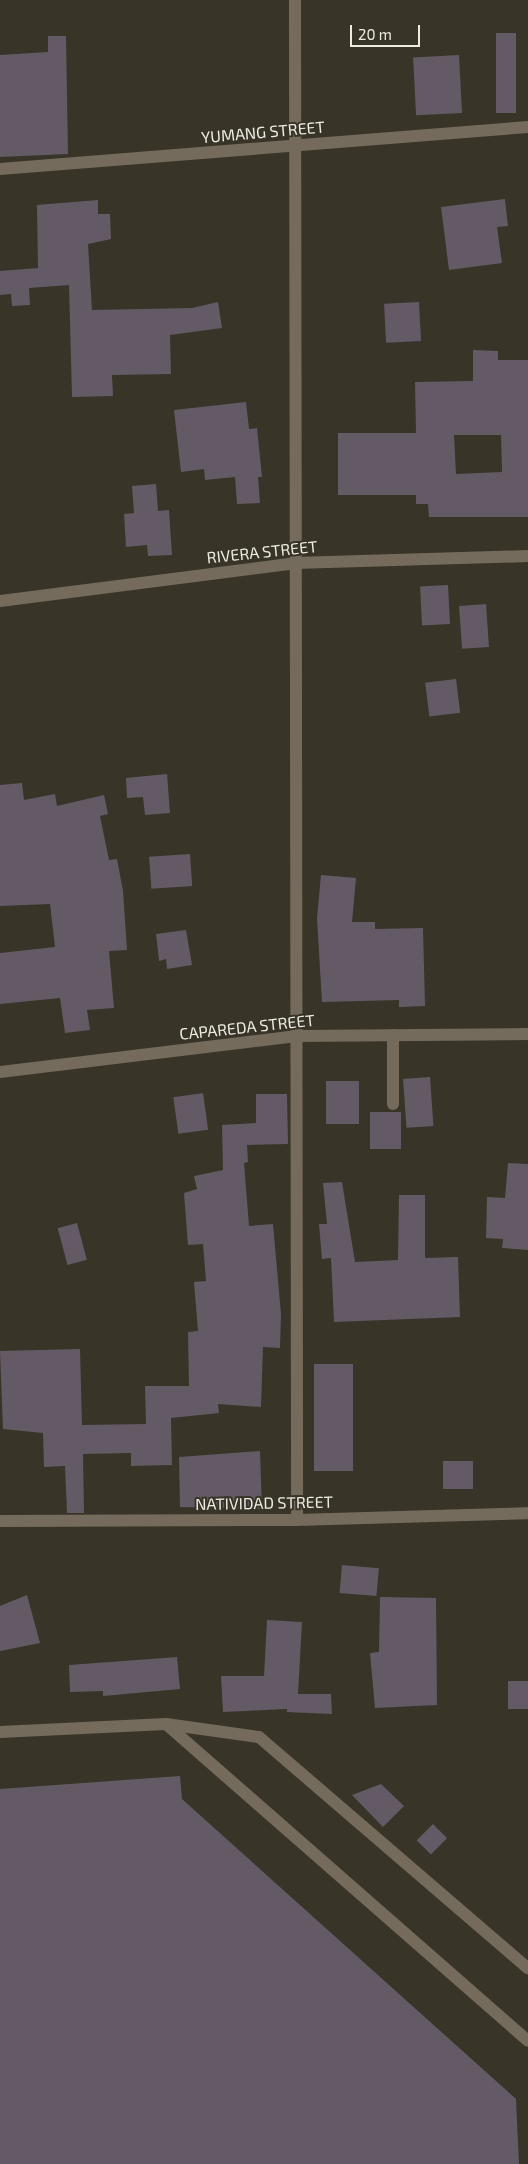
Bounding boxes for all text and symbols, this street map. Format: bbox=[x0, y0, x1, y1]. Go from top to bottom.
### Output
scale bar bbox=[353, 15, 423, 47]
text: 20 m bbox=[358, 25, 392, 43]
street label: YUMANG STREET bbox=[200, 117, 326, 147]
street label: RIVERA STREET bbox=[206, 537, 318, 567]
street label: CAPAREDA STREET bbox=[178, 1010, 316, 1044]
street label: NATIVIDAD STREET bbox=[195, 1492, 333, 1514]

